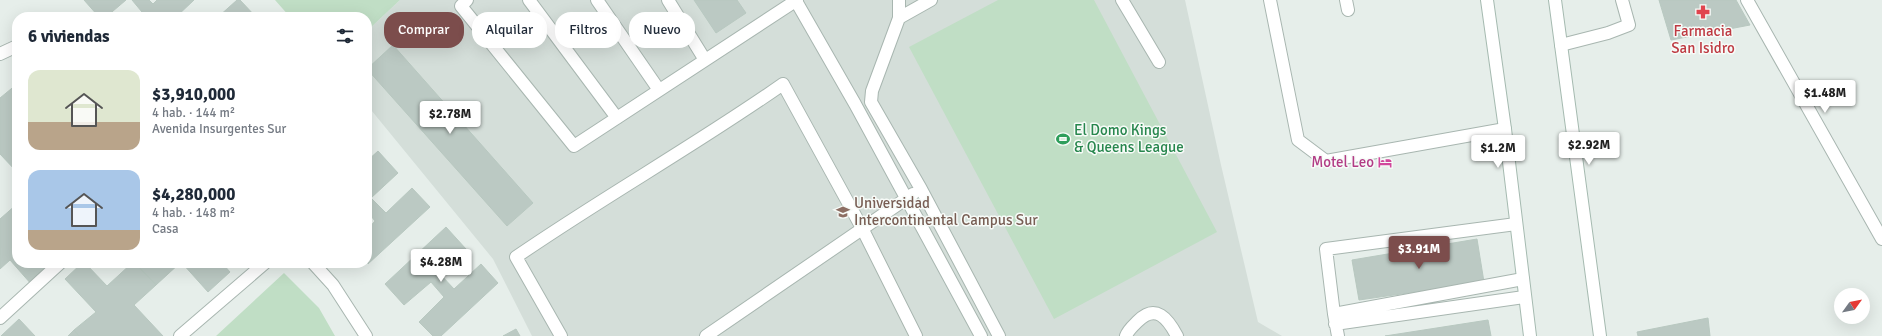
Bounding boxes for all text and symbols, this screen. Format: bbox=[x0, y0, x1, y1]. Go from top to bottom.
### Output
pharmacy icon: Farmacia San Isidro bbox=[1695, 4, 1711, 20]
chip: Comprar bbox=[384, 12, 464, 48]
chip: Alquilar bbox=[472, 12, 547, 48]
chip: Filtros bbox=[555, 12, 621, 48]
chip: Nuevo bbox=[629, 12, 695, 48]
place label: Farmacia San Isidro bbox=[1671, 22, 1735, 57]
icon: filters bbox=[334, 25, 356, 47]
text: 6 viviendas bbox=[28, 26, 110, 47]
pin: $1.48M bbox=[1792, 80, 1858, 114]
text: $3,910,000 bbox=[152, 84, 235, 105]
text: $1.48M bbox=[1804, 85, 1846, 101]
icon: home bbox=[60, 86, 108, 134]
pin: $2.78M bbox=[417, 101, 483, 135]
text: 4 hab. · 144 m² bbox=[152, 105, 235, 121]
text: $2.78M bbox=[429, 106, 471, 122]
text: Avenida Insurgentes Sur bbox=[152, 121, 286, 137]
place label: El Domo Kings & Queens League bbox=[1074, 121, 1184, 156]
sports icon: El Domo Kings & Queens League bbox=[1055, 131, 1071, 147]
pin: $2.92M bbox=[1556, 132, 1622, 166]
pin: $1.2M bbox=[1470, 135, 1526, 169]
text: $2.92M bbox=[1568, 137, 1610, 153]
text: $1.2M bbox=[1480, 140, 1516, 156]
place label: Motel Leo bbox=[1311, 153, 1374, 171]
hotel icon: Motel Leo bbox=[1377, 154, 1393, 170]
text: $4,280,000 bbox=[152, 184, 235, 205]
icon: home bbox=[60, 186, 108, 234]
place label: Universidad Intercontinental Campus Sur bbox=[854, 194, 1038, 229]
school or university icon: Universidad Intercontinental Campus Sur bbox=[835, 204, 851, 220]
text: 4 hab. · 148 m² bbox=[152, 205, 235, 221]
text: Casa bbox=[152, 221, 179, 237]
pin: $3.91M bbox=[1386, 236, 1452, 270]
text: $3.91M bbox=[1398, 241, 1440, 257]
pin: $4.28M bbox=[408, 249, 474, 283]
text: $4.28M bbox=[420, 254, 462, 270]
north arrow bbox=[1834, 288, 1870, 324]
map controls bbox=[1834, 288, 1870, 324]

